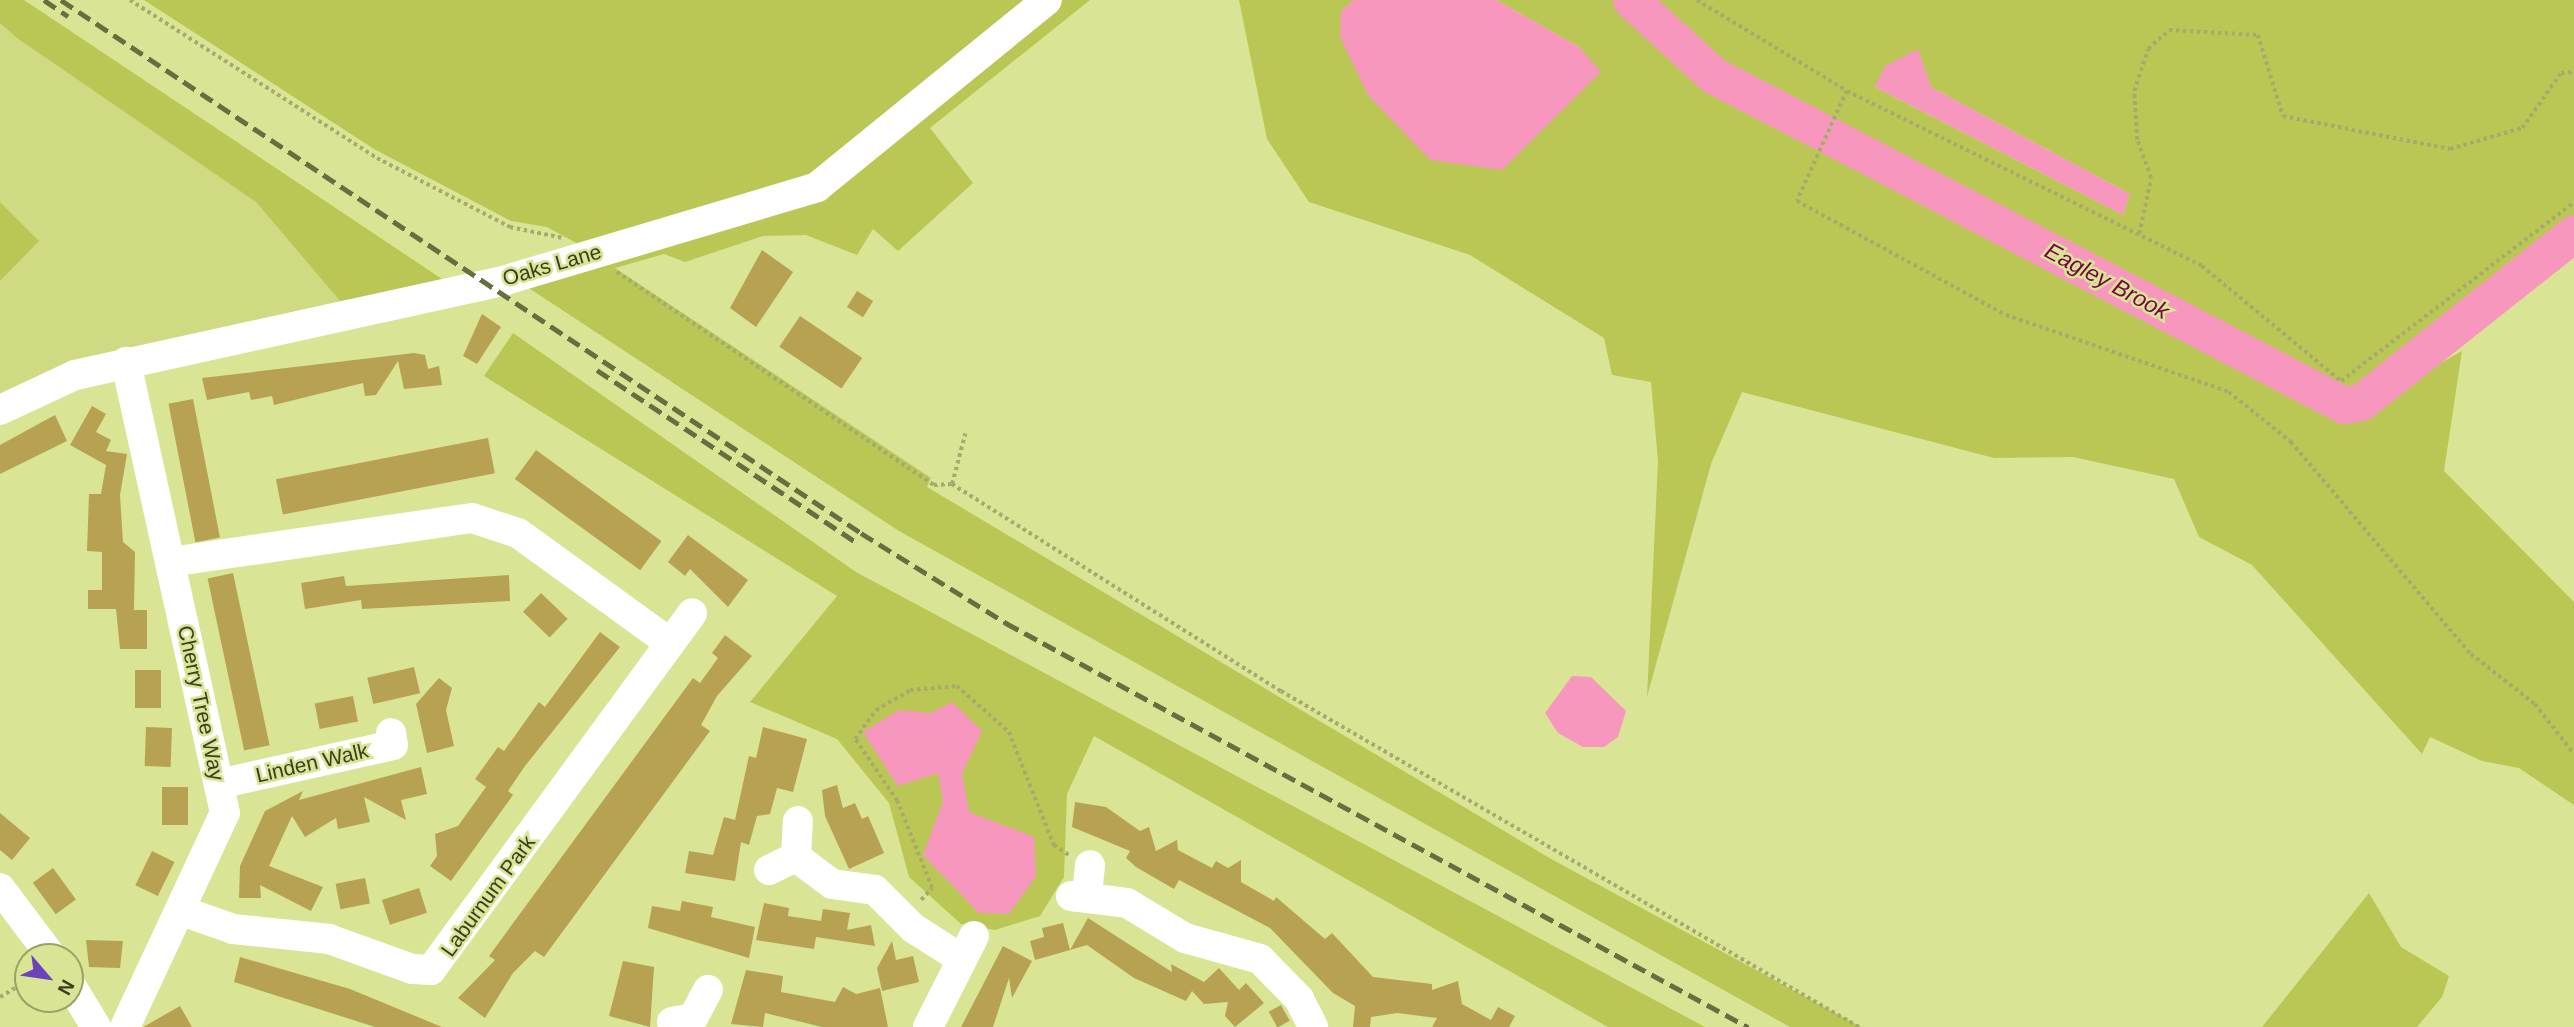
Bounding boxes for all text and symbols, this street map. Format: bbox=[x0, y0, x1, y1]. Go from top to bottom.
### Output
water label: Eagley Brook bbox=[2040, 237, 2174, 325]
street label: Oaks Lane bbox=[500, 239, 604, 291]
street label: Cherry Tree Way bbox=[172, 623, 230, 783]
street label: Linden Walk bbox=[253, 738, 371, 788]
street label: Laburnum Park bbox=[436, 831, 540, 961]
north arrow bbox=[14, 943, 84, 1013]
text: N bbox=[54, 976, 79, 999]

